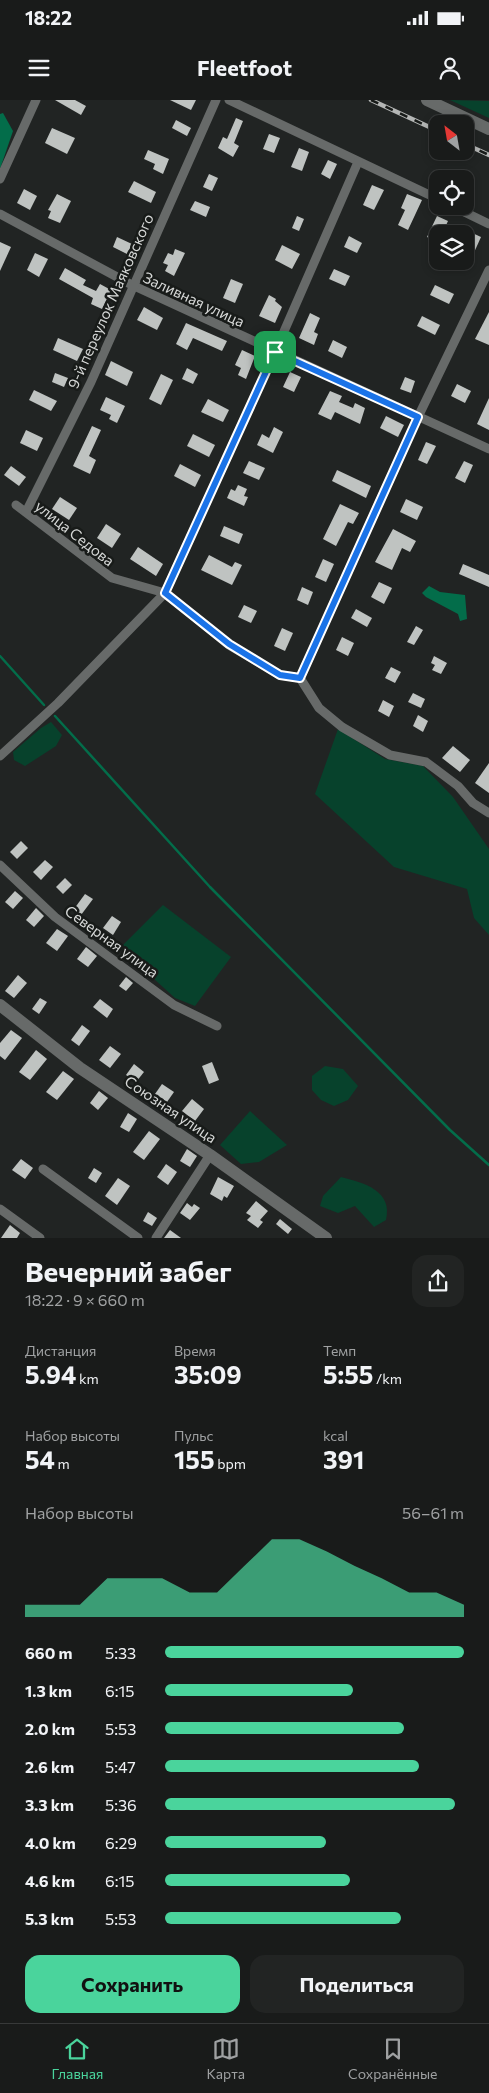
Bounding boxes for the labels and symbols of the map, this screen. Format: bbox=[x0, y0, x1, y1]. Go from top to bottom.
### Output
north arrow bbox=[429, 115, 474, 160]
street label: 9-й переулок Маяковского bbox=[63, 211, 157, 391]
street label: Заливная улица bbox=[140, 268, 248, 330]
pin bbox=[254, 331, 296, 373]
street label: улица Седова bbox=[32, 496, 118, 570]
street label: Северная улица bbox=[62, 901, 162, 981]
street label: Союзная улица bbox=[122, 1072, 220, 1146]

